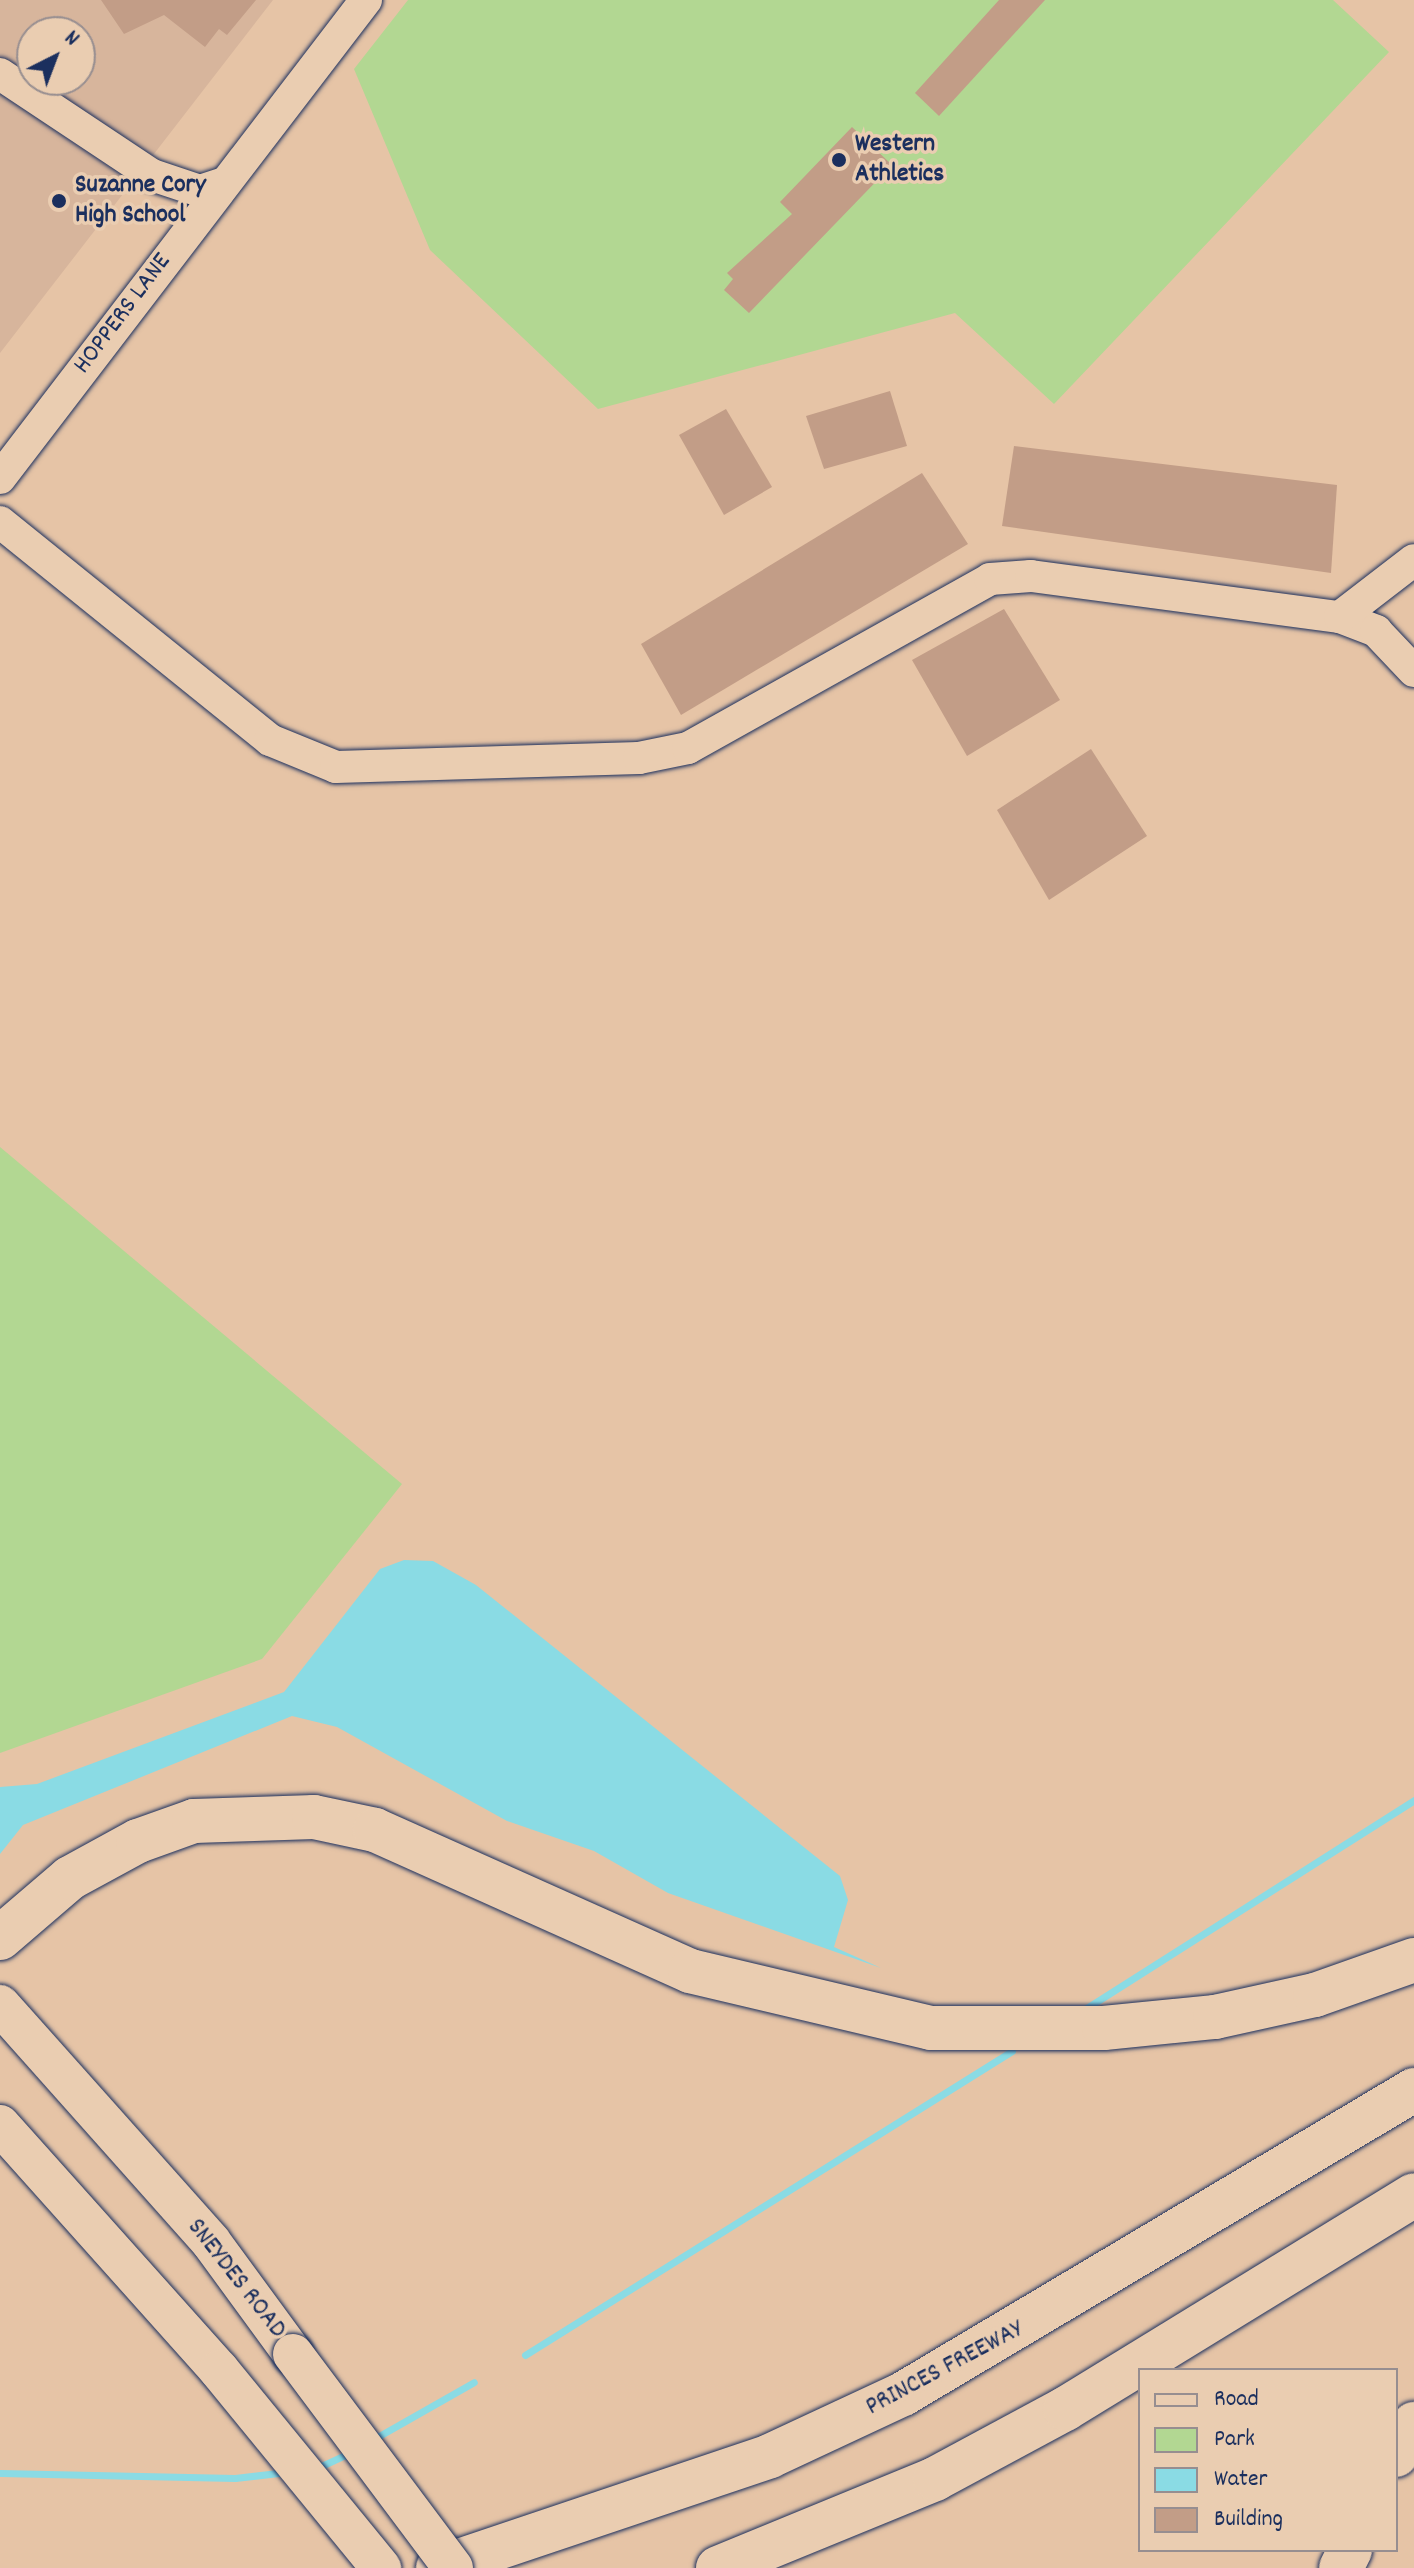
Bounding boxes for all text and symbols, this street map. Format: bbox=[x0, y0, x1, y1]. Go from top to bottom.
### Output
north arrow bbox=[16, 16, 96, 96]
text: N bbox=[57, 24, 85, 54]
place label: Western Athletics bbox=[855, 129, 944, 190]
marker: Western Athletics bbox=[830, 151, 848, 169]
place label: Suzanne Cory High School bbox=[75, 170, 206, 232]
marker: Suzanne Cory High School bbox=[50, 192, 68, 210]
street label: HOPPERS LANE bbox=[67, 247, 179, 381]
street label: SNEYDES ROAD bbox=[180, 2213, 292, 2345]
street label: PRINCES FREEWAY bbox=[861, 2314, 1029, 2424]
legend bbox=[1138, 2368, 1398, 2552]
text: Road bbox=[1214, 2383, 1259, 2417]
text: Park bbox=[1214, 2423, 1255, 2457]
text: Water bbox=[1214, 2463, 1267, 2497]
text: Building bbox=[1214, 2503, 1283, 2537]

